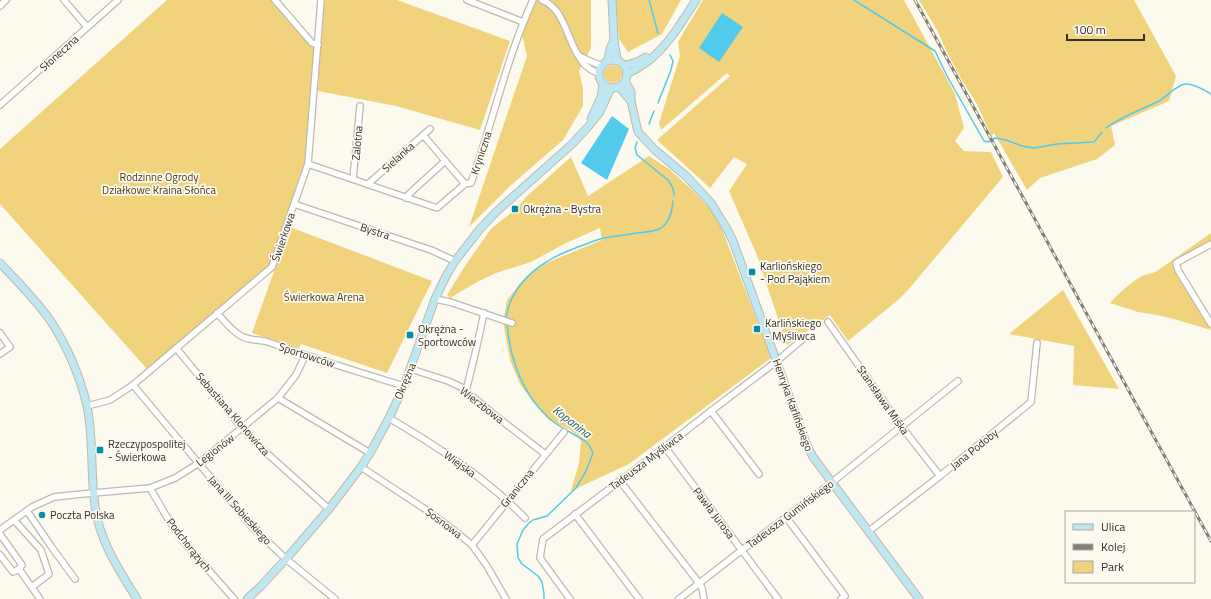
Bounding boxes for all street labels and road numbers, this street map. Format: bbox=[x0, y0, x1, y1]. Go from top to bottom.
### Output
street label: Słoneczna bbox=[36, 31, 82, 75]
street label: Zalotna bbox=[348, 124, 367, 161]
street label: Kryniczna bbox=[466, 129, 496, 177]
street label: Sielanka bbox=[378, 138, 418, 176]
street label: Świerkowa bbox=[267, 210, 299, 264]
street label: Bystra bbox=[358, 219, 392, 243]
street label: Sportowców bbox=[277, 338, 338, 372]
street label: Henryka Karlińskiego bbox=[769, 357, 817, 454]
street label: Okrężna bbox=[390, 360, 420, 402]
street label: Stanisława Miśka bbox=[853, 362, 913, 438]
street label: Sebastiana Klonowicza bbox=[192, 369, 274, 460]
street label: Wierzbowa bbox=[457, 383, 508, 428]
street label: Jana Podoby bbox=[947, 424, 1002, 473]
street label: Tadeusza Myśliwca bbox=[606, 428, 687, 494]
street label: Legionów bbox=[192, 430, 238, 470]
street label: Wiejska bbox=[441, 447, 480, 481]
street label: Graniczna bbox=[496, 465, 538, 511]
street label: Jana III Sobieskiego bbox=[204, 472, 276, 548]
street label: Tadeusza Gumińskiego bbox=[743, 476, 837, 552]
street label: Pawła Jurosa bbox=[689, 484, 739, 543]
street label: Sosnowa bbox=[422, 504, 466, 542]
street label: Podchorążych bbox=[163, 515, 215, 576]

